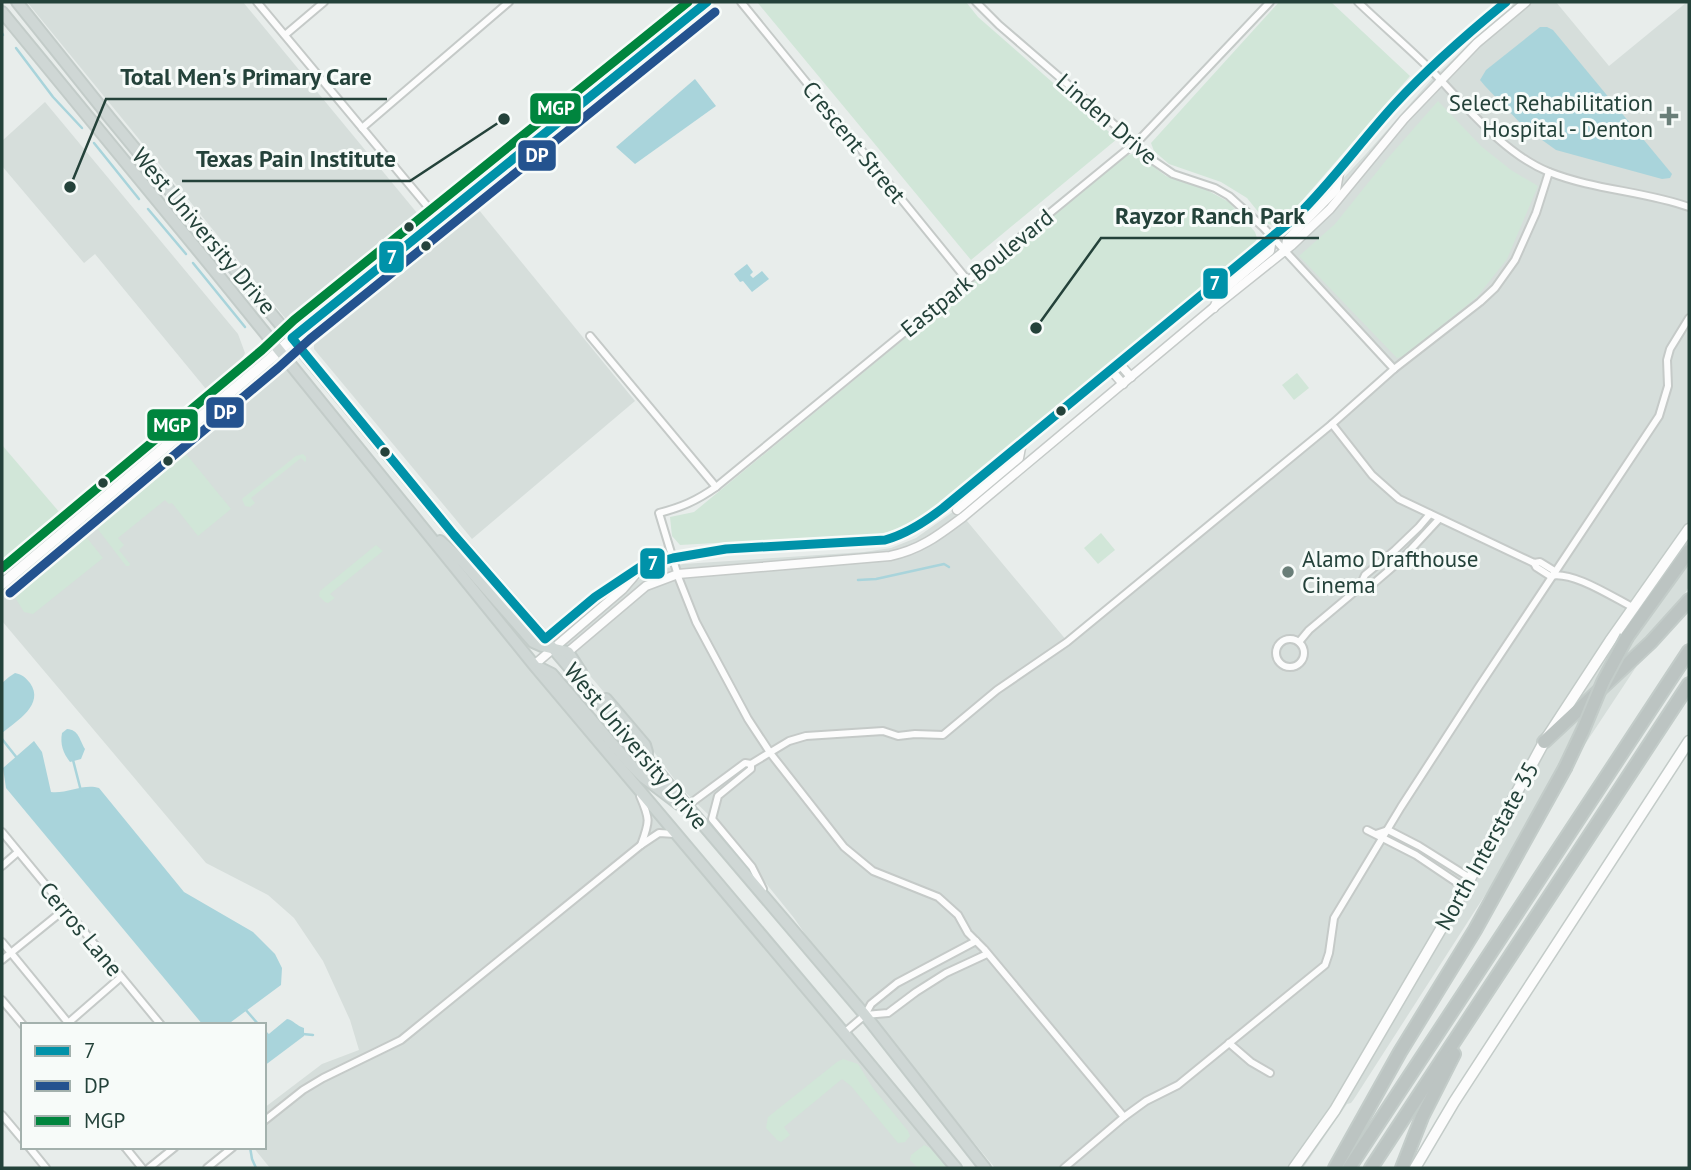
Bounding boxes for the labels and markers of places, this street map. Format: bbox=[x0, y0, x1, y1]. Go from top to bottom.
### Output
callout: Total Men's Primary Care bbox=[106, 54, 387, 99]
place label: Select Rehabilitation Hospital - Denton bbox=[1449, 88, 1653, 143]
marker: Select Rehabilitation Hospital - Denton bbox=[1659, 106, 1679, 126]
callout: Texas Pain Institute bbox=[182, 136, 410, 181]
callout: Rayzor Ranch Park bbox=[1101, 193, 1319, 238]
unlabelled marker bbox=[402, 220, 416, 234]
unlabelled marker bbox=[419, 239, 433, 253]
unlabelled marker bbox=[1054, 404, 1068, 418]
unlabelled marker bbox=[378, 445, 392, 459]
unlabelled marker bbox=[161, 454, 175, 468]
unlabelled marker bbox=[96, 476, 110, 490]
place label: Alamo Drafthouse Cinema bbox=[1302, 544, 1478, 599]
marker: Alamo Drafthouse Cinema bbox=[1280, 564, 1296, 580]

